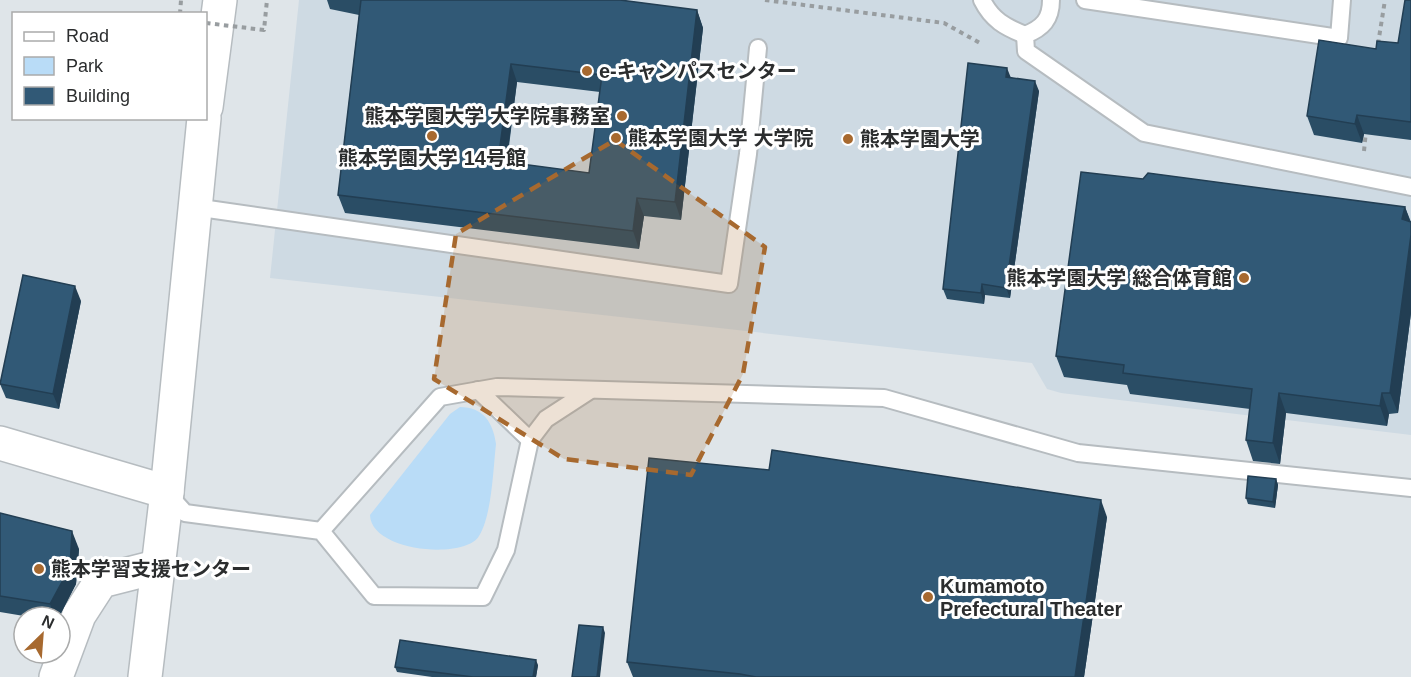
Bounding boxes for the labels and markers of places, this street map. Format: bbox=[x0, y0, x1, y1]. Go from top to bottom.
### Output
place label: e-キャンパスセンター bbox=[599, 60, 797, 82]
marker: e-キャンパスセンター bbox=[580, 64, 594, 78]
place label: 熊本学園大学 大学院事務室 bbox=[364, 105, 610, 127]
marker: 熊本学園大学 大学院事務室 bbox=[615, 109, 629, 123]
place label: 熊本学園大学 大学院 bbox=[628, 127, 814, 149]
place label: 熊本学園大学 bbox=[860, 128, 980, 150]
marker: 熊本学園大学 14号館 bbox=[425, 129, 439, 143]
marker: 熊本学園大学 大学院 bbox=[609, 131, 623, 145]
marker: 熊本学園大学 bbox=[841, 132, 855, 146]
place label: 熊本学園大学 14号館 bbox=[338, 147, 526, 169]
place label: 熊本学園大学 総合体育館 bbox=[1006, 267, 1232, 289]
marker: 熊本学園大学 総合体育館 bbox=[1237, 271, 1251, 285]
place label: 熊本学習支援センター bbox=[51, 558, 251, 580]
marker: 熊本学習支援センター bbox=[32, 562, 46, 576]
place label: Kumamoto Prefectural Theater bbox=[940, 575, 1123, 620]
marker: Kumamoto Prefectural Theater bbox=[921, 590, 935, 604]

